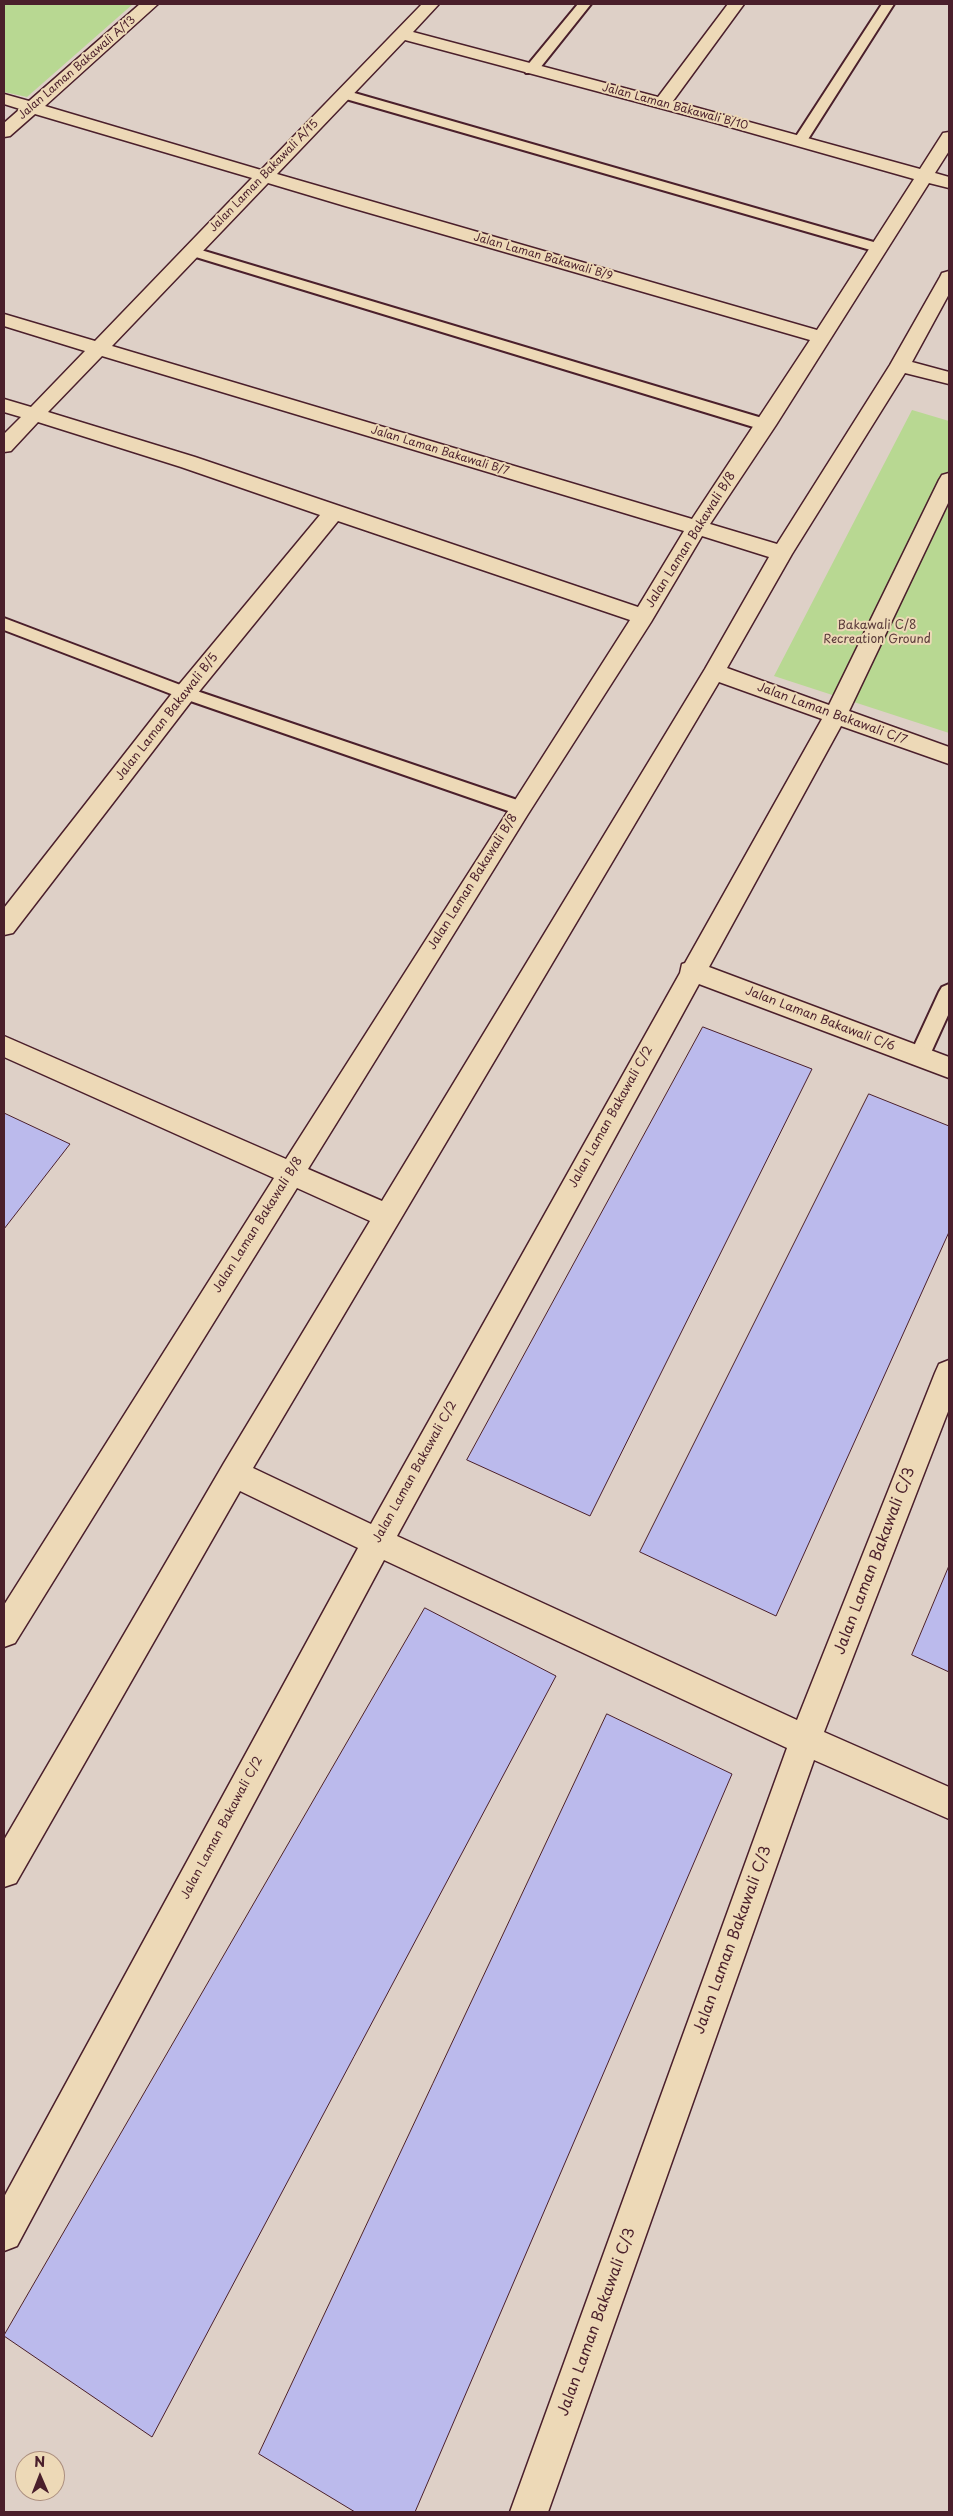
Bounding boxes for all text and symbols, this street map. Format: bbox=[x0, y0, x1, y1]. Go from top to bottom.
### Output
street label: Jalan Laman Bakawali A/13 bbox=[16, 13, 138, 123]
street label: Jalan Laman Bakawali B/10 bbox=[601, 81, 749, 133]
street label: Jalan Laman Bakawali A/15 bbox=[207, 117, 321, 235]
street label: Jalan Laman Bakawali B/9 bbox=[472, 231, 614, 283]
street label: Jalan Laman Bakawali B/7 bbox=[369, 424, 511, 478]
street label: Jalan Laman Bakawali B/8 bbox=[643, 469, 739, 611]
park label: Bakawali C/8 Recreation Ground bbox=[823, 619, 931, 647]
street label: Jalan Laman Bakawali B/5 bbox=[113, 650, 221, 784]
street label: Jalan Laman Bakawali C/7 bbox=[755, 680, 909, 748]
street label: Jalan Laman Bakawali B/8 bbox=[425, 811, 521, 953]
street label: Jalan Laman Bakawali C/6 bbox=[743, 984, 897, 1054]
street label: Jalan Laman Bakawali C/2 bbox=[566, 1044, 656, 1190]
street label: Jalan Laman Bakawali B/8 bbox=[210, 1154, 306, 1296]
street label: Jalan Laman Bakawali C/2 bbox=[370, 1399, 460, 1545]
street label: Jalan Laman Bakawali C/3 bbox=[831, 1465, 919, 1657]
street label: Jalan Laman Bakawali C/2 bbox=[178, 1754, 266, 1902]
street label: Jalan Laman Bakawali C/3 bbox=[690, 1843, 776, 2037]
street label: Jalan Laman Bakawali C/3 bbox=[554, 2225, 640, 2419]
north arrow bbox=[15, 2451, 65, 2501]
text: N bbox=[34, 2451, 45, 2472]

